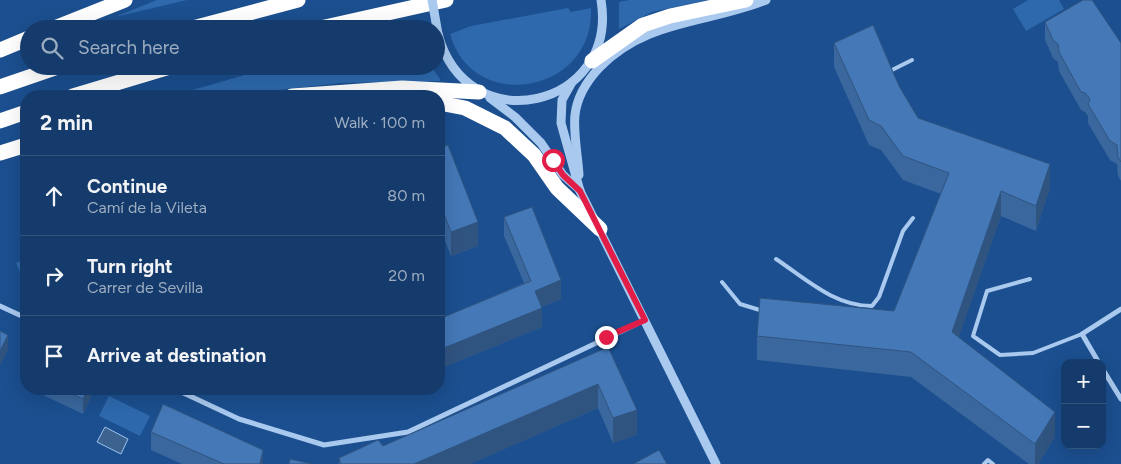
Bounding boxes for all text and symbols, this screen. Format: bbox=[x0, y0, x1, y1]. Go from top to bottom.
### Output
search box bbox=[20, 20, 445, 75]
icon: search bbox=[38, 34, 66, 62]
text: Search here bbox=[78, 36, 180, 59]
text: 2 min bbox=[40, 110, 93, 135]
text: Walk · 100 m bbox=[334, 113, 425, 132]
route start bbox=[542, 149, 565, 172]
text: Continue bbox=[87, 175, 167, 198]
icon: ahead bbox=[40, 182, 68, 210]
text: 80 m bbox=[387, 186, 425, 205]
text: Camí de la Vileta bbox=[87, 198, 207, 217]
text: Turn right bbox=[87, 255, 173, 278]
icon: right bbox=[40, 262, 68, 290]
text: 20 m bbox=[388, 266, 425, 285]
text: Carrer de Sevilla bbox=[87, 278, 203, 297]
route end bbox=[595, 326, 618, 349]
icon: arrive bbox=[40, 342, 68, 370]
text: Arrive at destination bbox=[87, 344, 266, 367]
map controls bbox=[1061, 359, 1106, 449]
button: + bbox=[1061, 359, 1106, 404]
button: − bbox=[1061, 404, 1106, 449]

